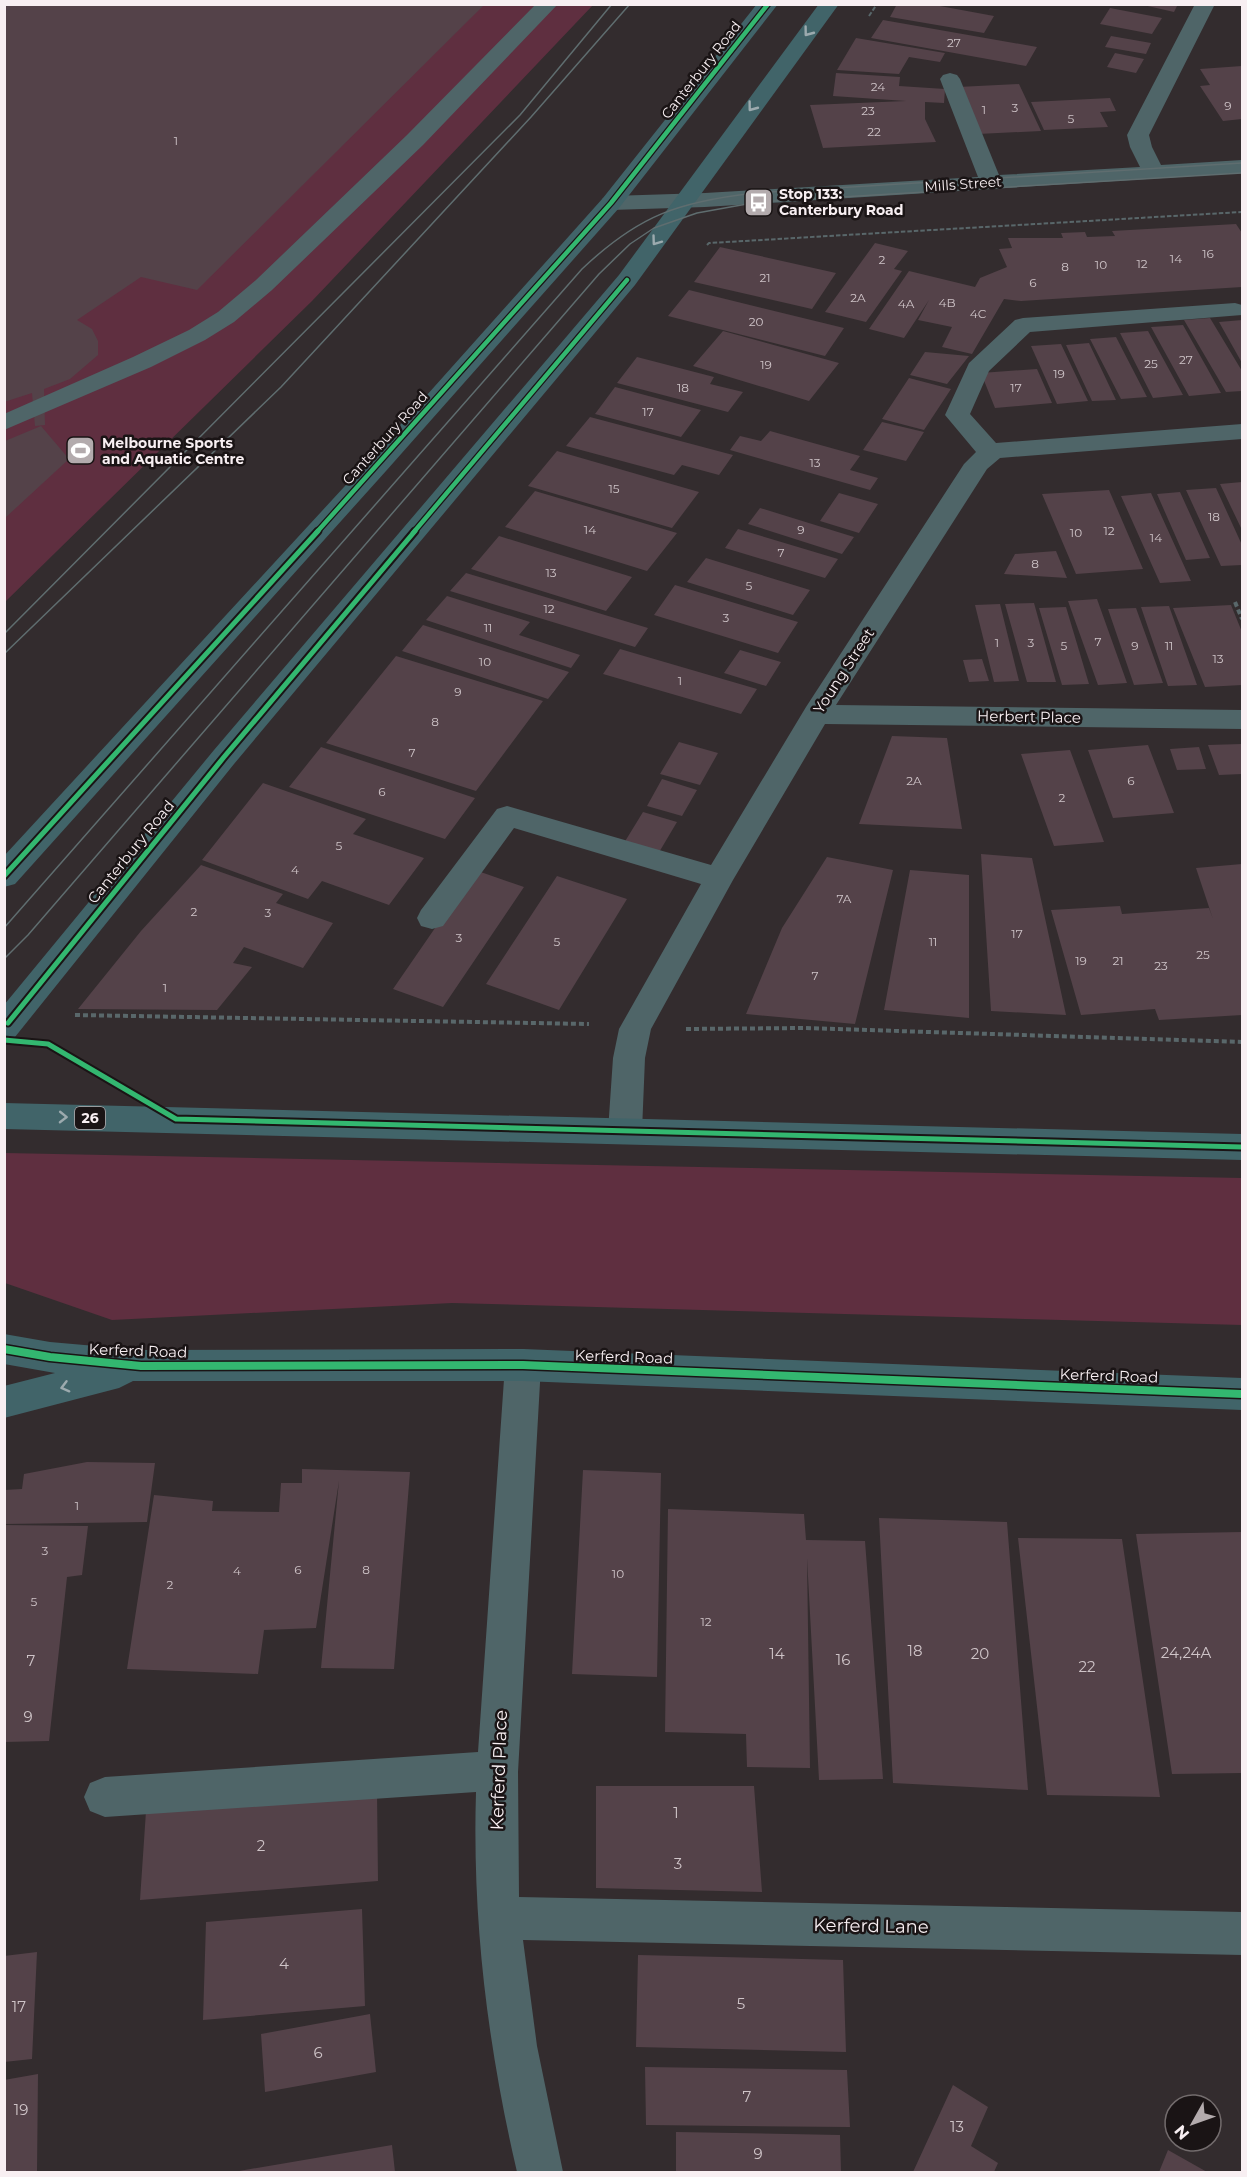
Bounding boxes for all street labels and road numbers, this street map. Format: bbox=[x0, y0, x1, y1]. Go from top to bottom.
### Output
street label: Canterbury Road bbox=[657, 17, 745, 123]
street label: Mills Street bbox=[924, 172, 1003, 196]
street label: Canterbury Road bbox=[338, 388, 432, 488]
street label: Young Street bbox=[809, 625, 878, 717]
street label: Herbert Place bbox=[977, 706, 1081, 727]
street label: Canterbury Road bbox=[83, 796, 178, 907]
road number: 26 bbox=[75, 1107, 105, 1129]
street label: Kerferd Road bbox=[88, 1339, 188, 1362]
street label: Kerferd Road bbox=[574, 1345, 674, 1368]
street label: Kerferd Road bbox=[1059, 1364, 1159, 1387]
street label: Kerferd Place bbox=[486, 1709, 512, 1831]
street label: Kerferd Lane bbox=[813, 1914, 929, 1938]

